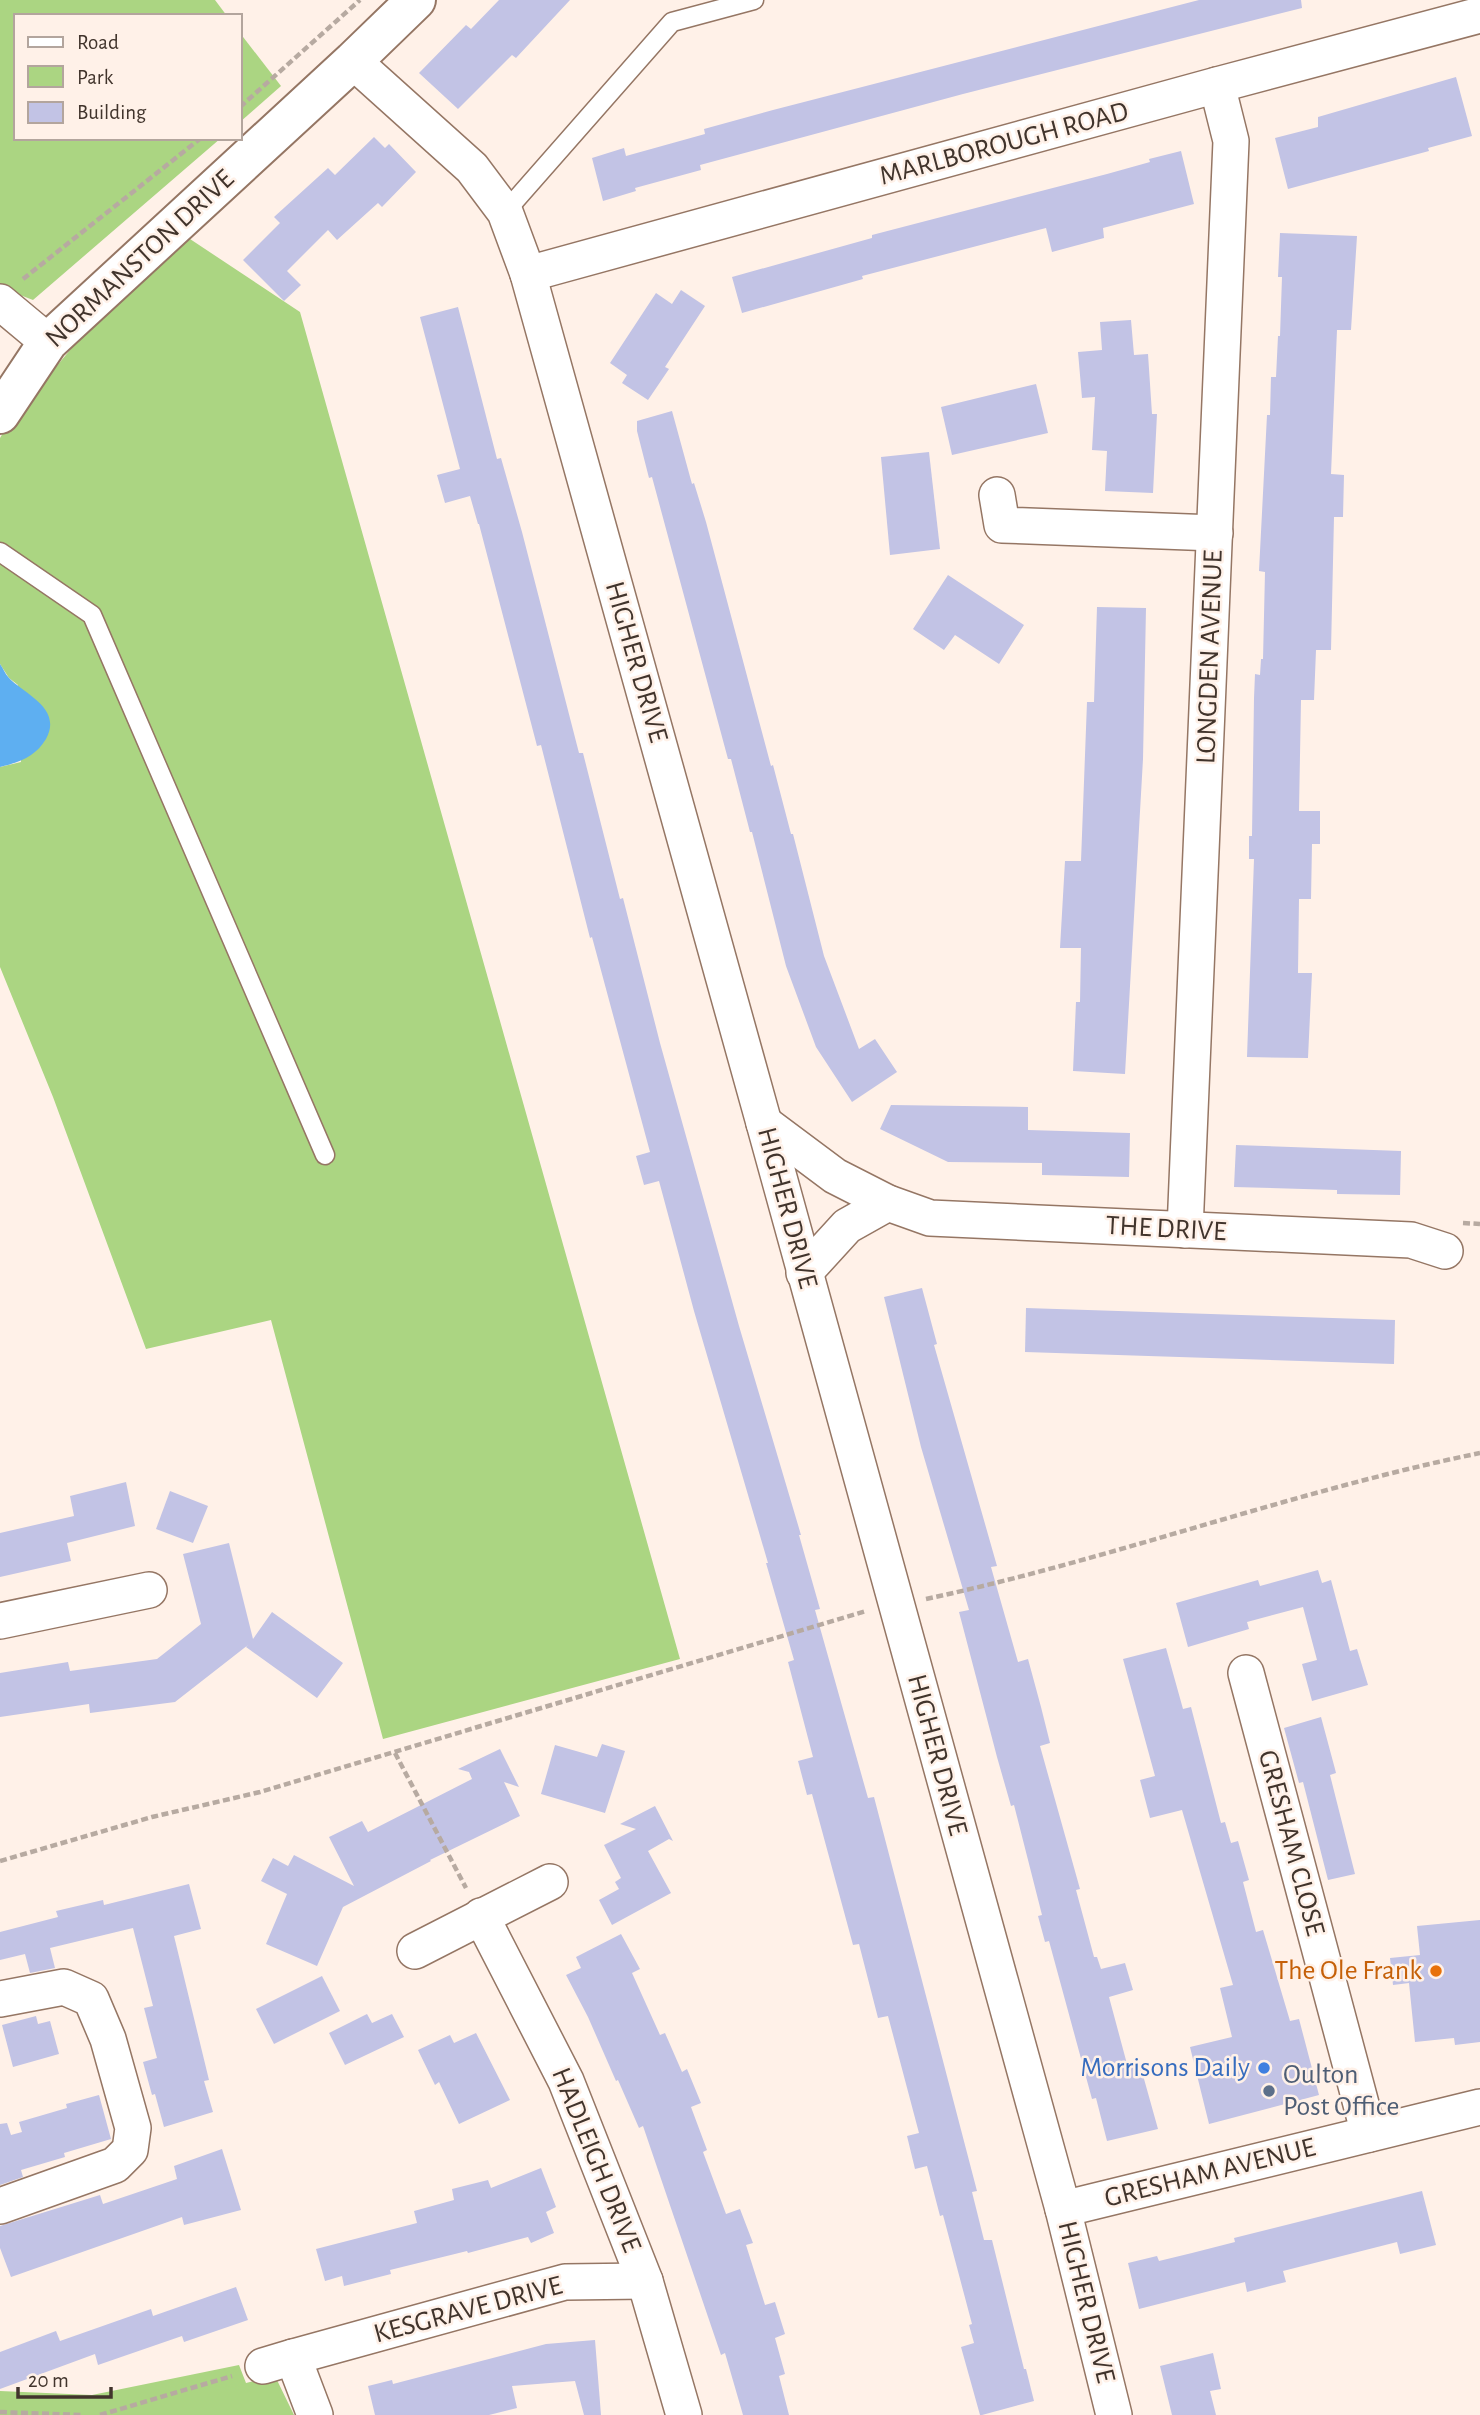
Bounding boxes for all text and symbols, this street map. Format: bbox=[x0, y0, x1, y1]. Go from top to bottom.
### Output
legend bbox=[14, 14, 242, 140]
text: Road bbox=[77, 32, 119, 53]
text: Park bbox=[77, 67, 114, 88]
street label: MARLBOROUGH ROAD bbox=[877, 97, 1131, 191]
text: Building bbox=[77, 102, 147, 123]
street label: NORMANSTON DRIVE bbox=[40, 165, 240, 353]
street label: LONGDEN AVENUE bbox=[1192, 549, 1228, 765]
street label: HIGHER DRIVE bbox=[600, 578, 672, 746]
street label: HIGHER DRIVE bbox=[752, 1124, 822, 1292]
street label: THE DRIVE bbox=[1105, 1212, 1227, 1246]
street label: HIGHER DRIVE bbox=[902, 1671, 972, 1839]
street label: GRESHAM CLOSE bbox=[1253, 1747, 1329, 1939]
place label: The Ole Frank bbox=[1274, 1957, 1422, 1985]
marker: The Ole Frank bbox=[1428, 1963, 1444, 1979]
place label: Morrisons Daily bbox=[1080, 2054, 1250, 2082]
marker: Morrisons Daily bbox=[1256, 2060, 1272, 2076]
place label: Oulton Post Office bbox=[1283, 2061, 1400, 2121]
street label: HADLEIGH DRIVE bbox=[546, 2064, 646, 2256]
marker: Oulton Post Office bbox=[1261, 2083, 1277, 2099]
street label: GRESHAM AVENUE bbox=[1102, 2133, 1318, 2213]
street label: HIGHER DRIVE bbox=[1052, 2218, 1120, 2386]
street label: KESGRAVE DRIVE bbox=[371, 2271, 565, 2349]
scale bar bbox=[18, 2356, 110, 2400]
text: 20 m bbox=[28, 2370, 69, 2391]

